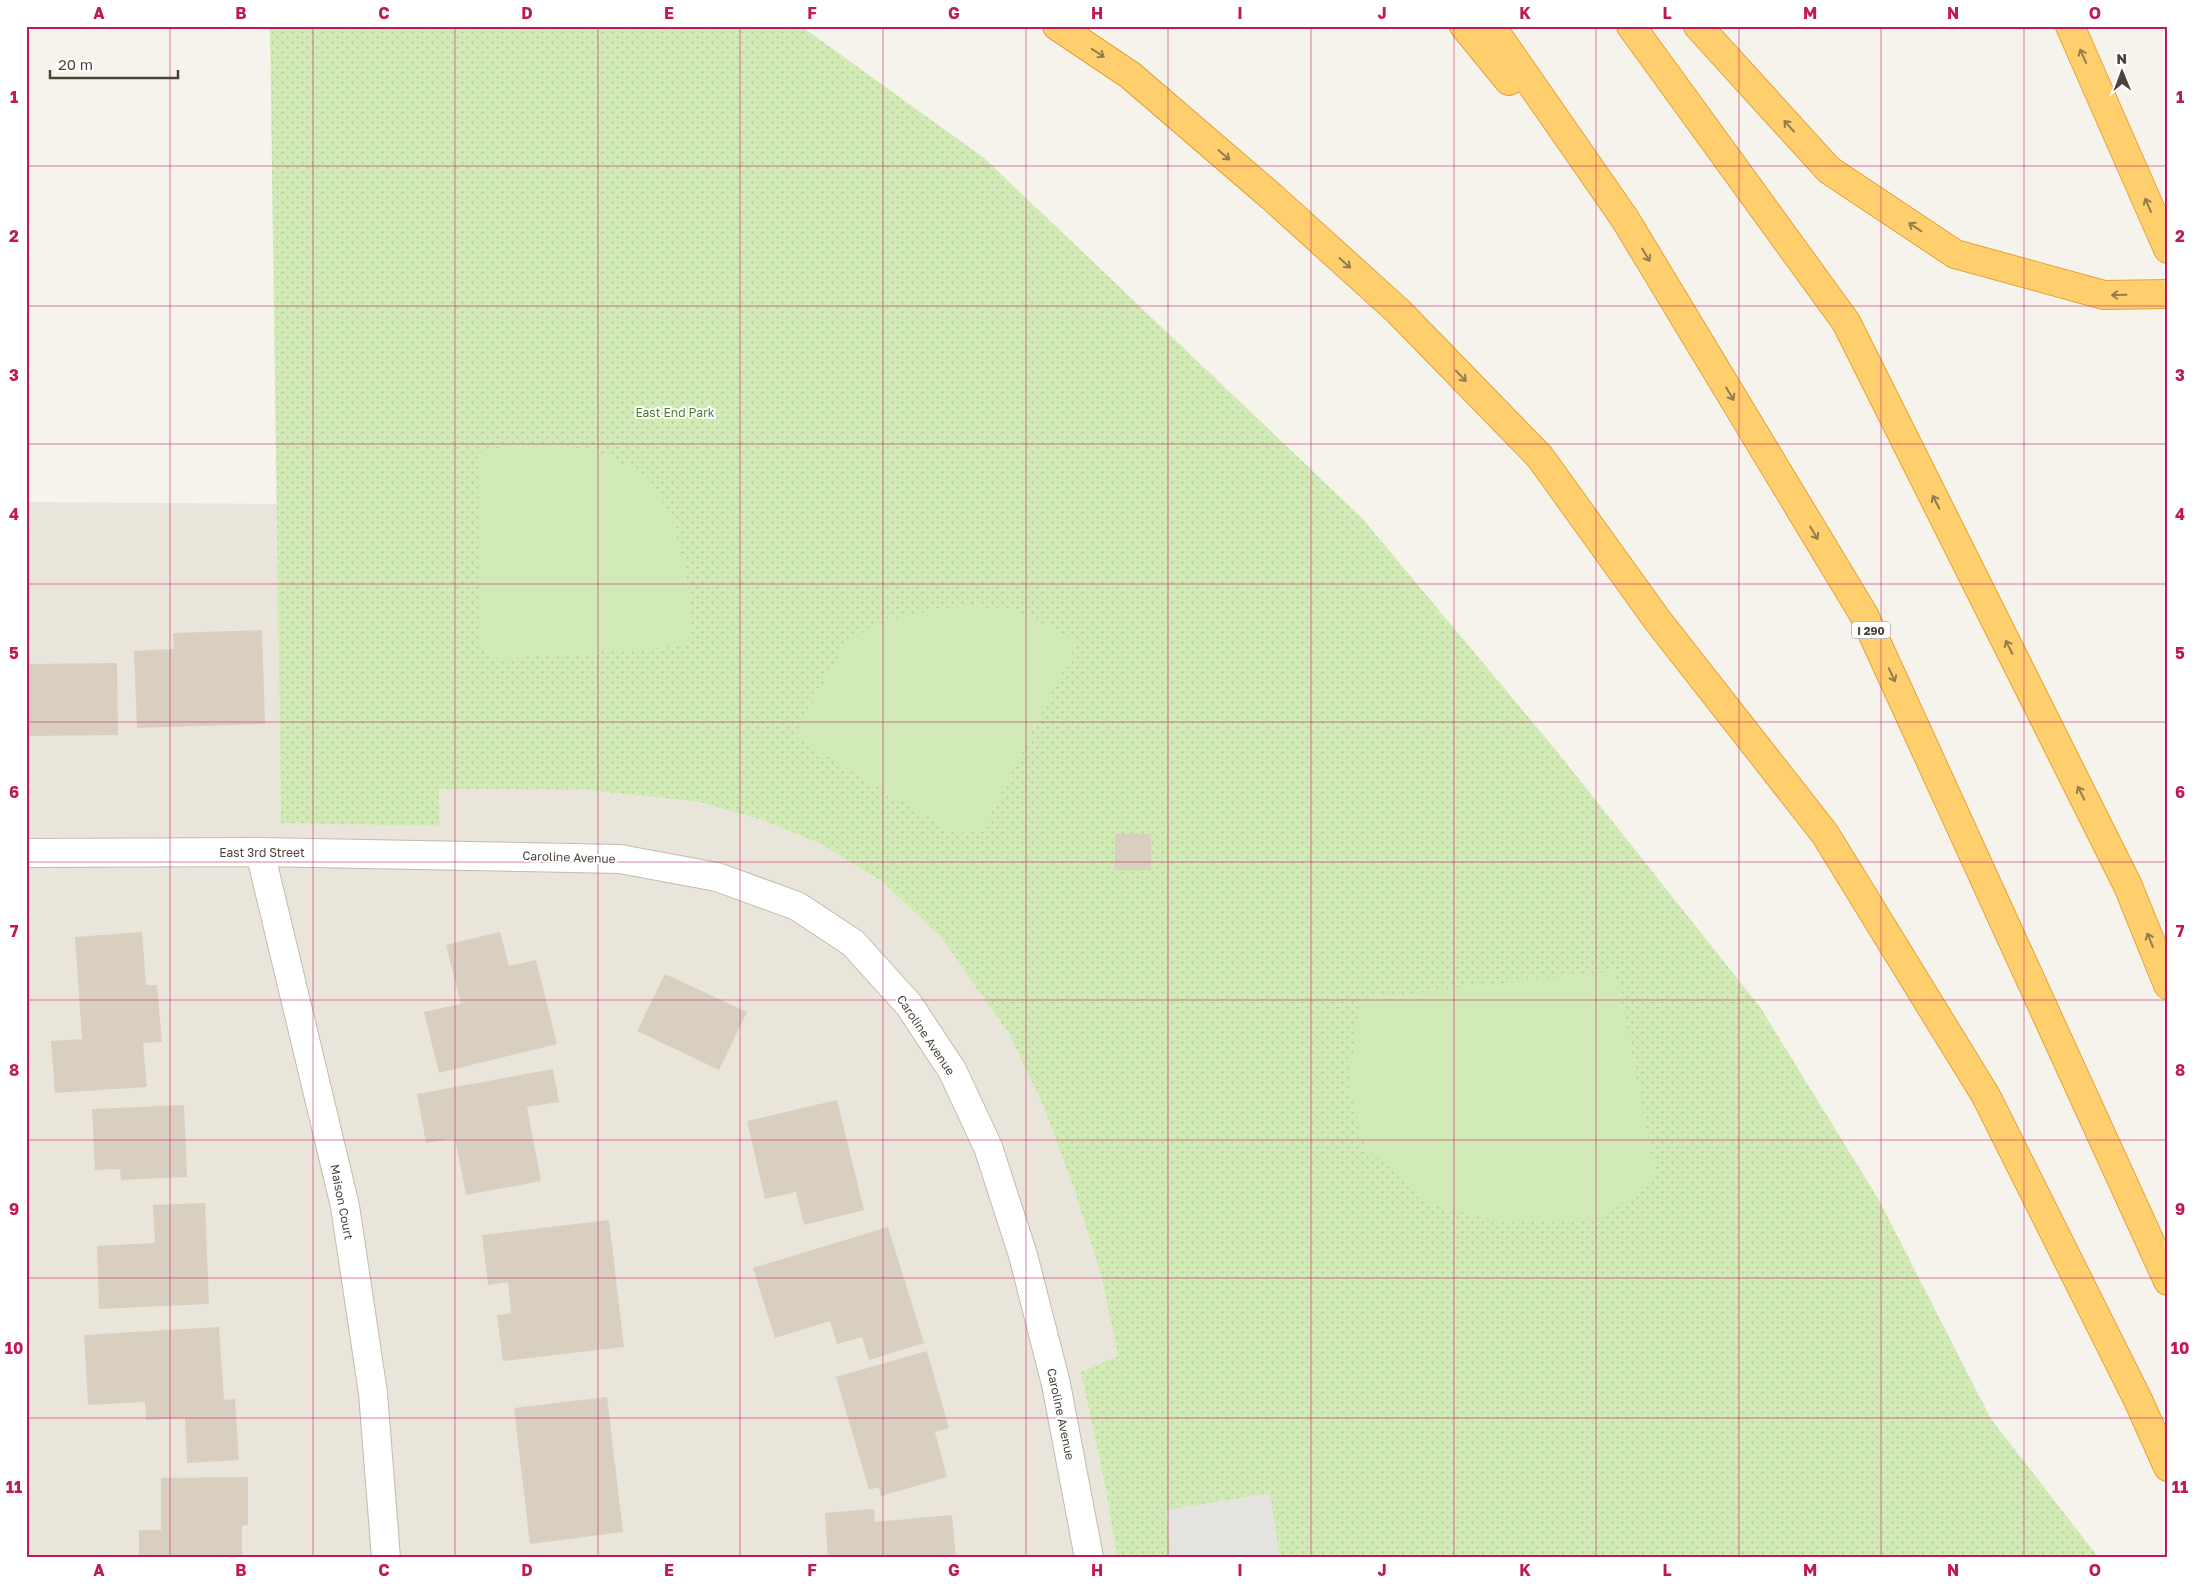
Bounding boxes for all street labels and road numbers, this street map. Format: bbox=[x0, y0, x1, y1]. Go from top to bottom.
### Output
road number: I 290 bbox=[1852, 622, 1890, 638]
street label: East 3rd Street bbox=[219, 845, 305, 860]
street label: Caroline Avenue bbox=[522, 848, 616, 866]
street label: Caroline Avenue bbox=[894, 992, 958, 1078]
street label: Maison Court bbox=[327, 1163, 357, 1241]
street label: Caroline Avenue bbox=[1044, 1367, 1078, 1461]

